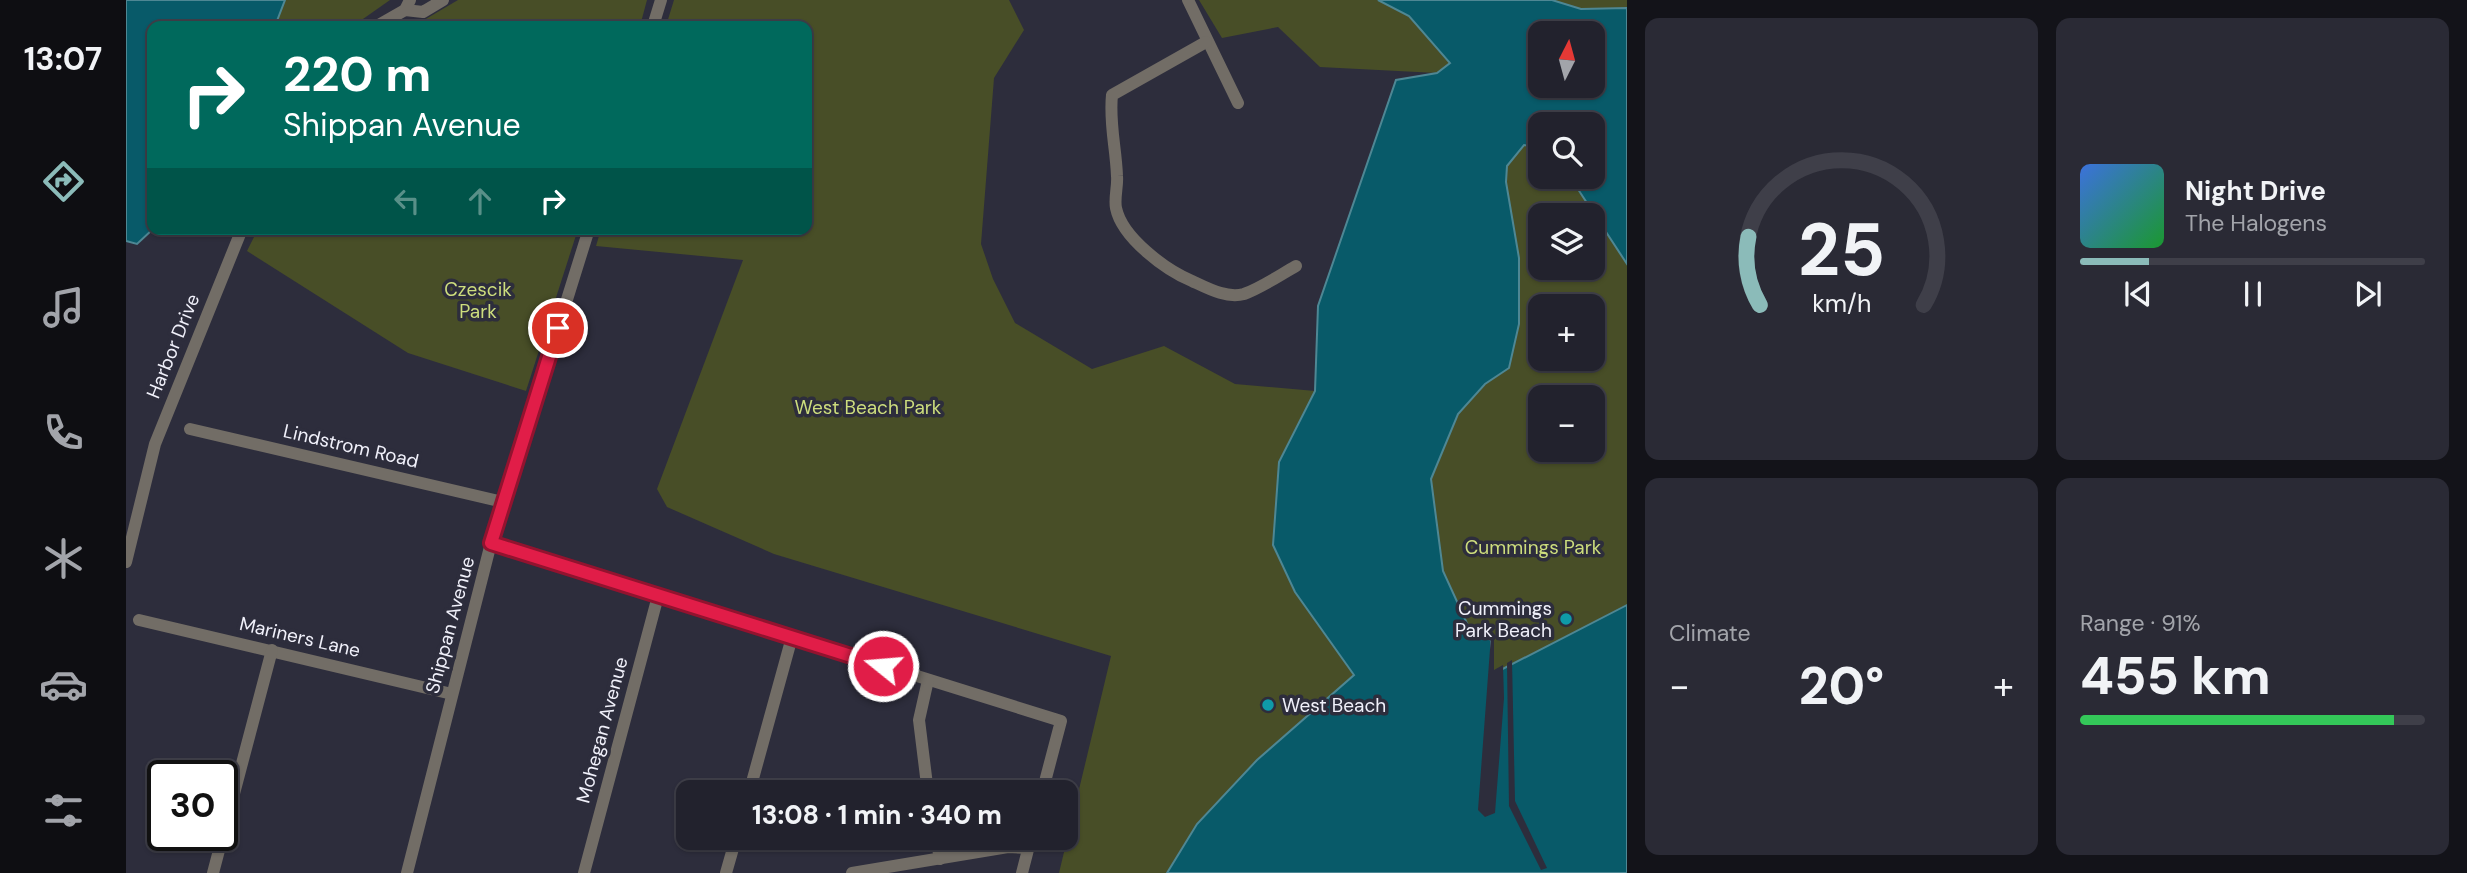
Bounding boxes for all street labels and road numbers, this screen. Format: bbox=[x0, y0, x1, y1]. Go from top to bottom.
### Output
street label: Harbor Drive bbox=[141, 290, 205, 402]
street label: Lindstrom Road bbox=[281, 418, 421, 474]
street label: Shippan Avenue bbox=[420, 554, 480, 696]
street label: Mariners Lane bbox=[237, 611, 363, 663]
street label: Mohegan Avenue bbox=[570, 654, 634, 806]

